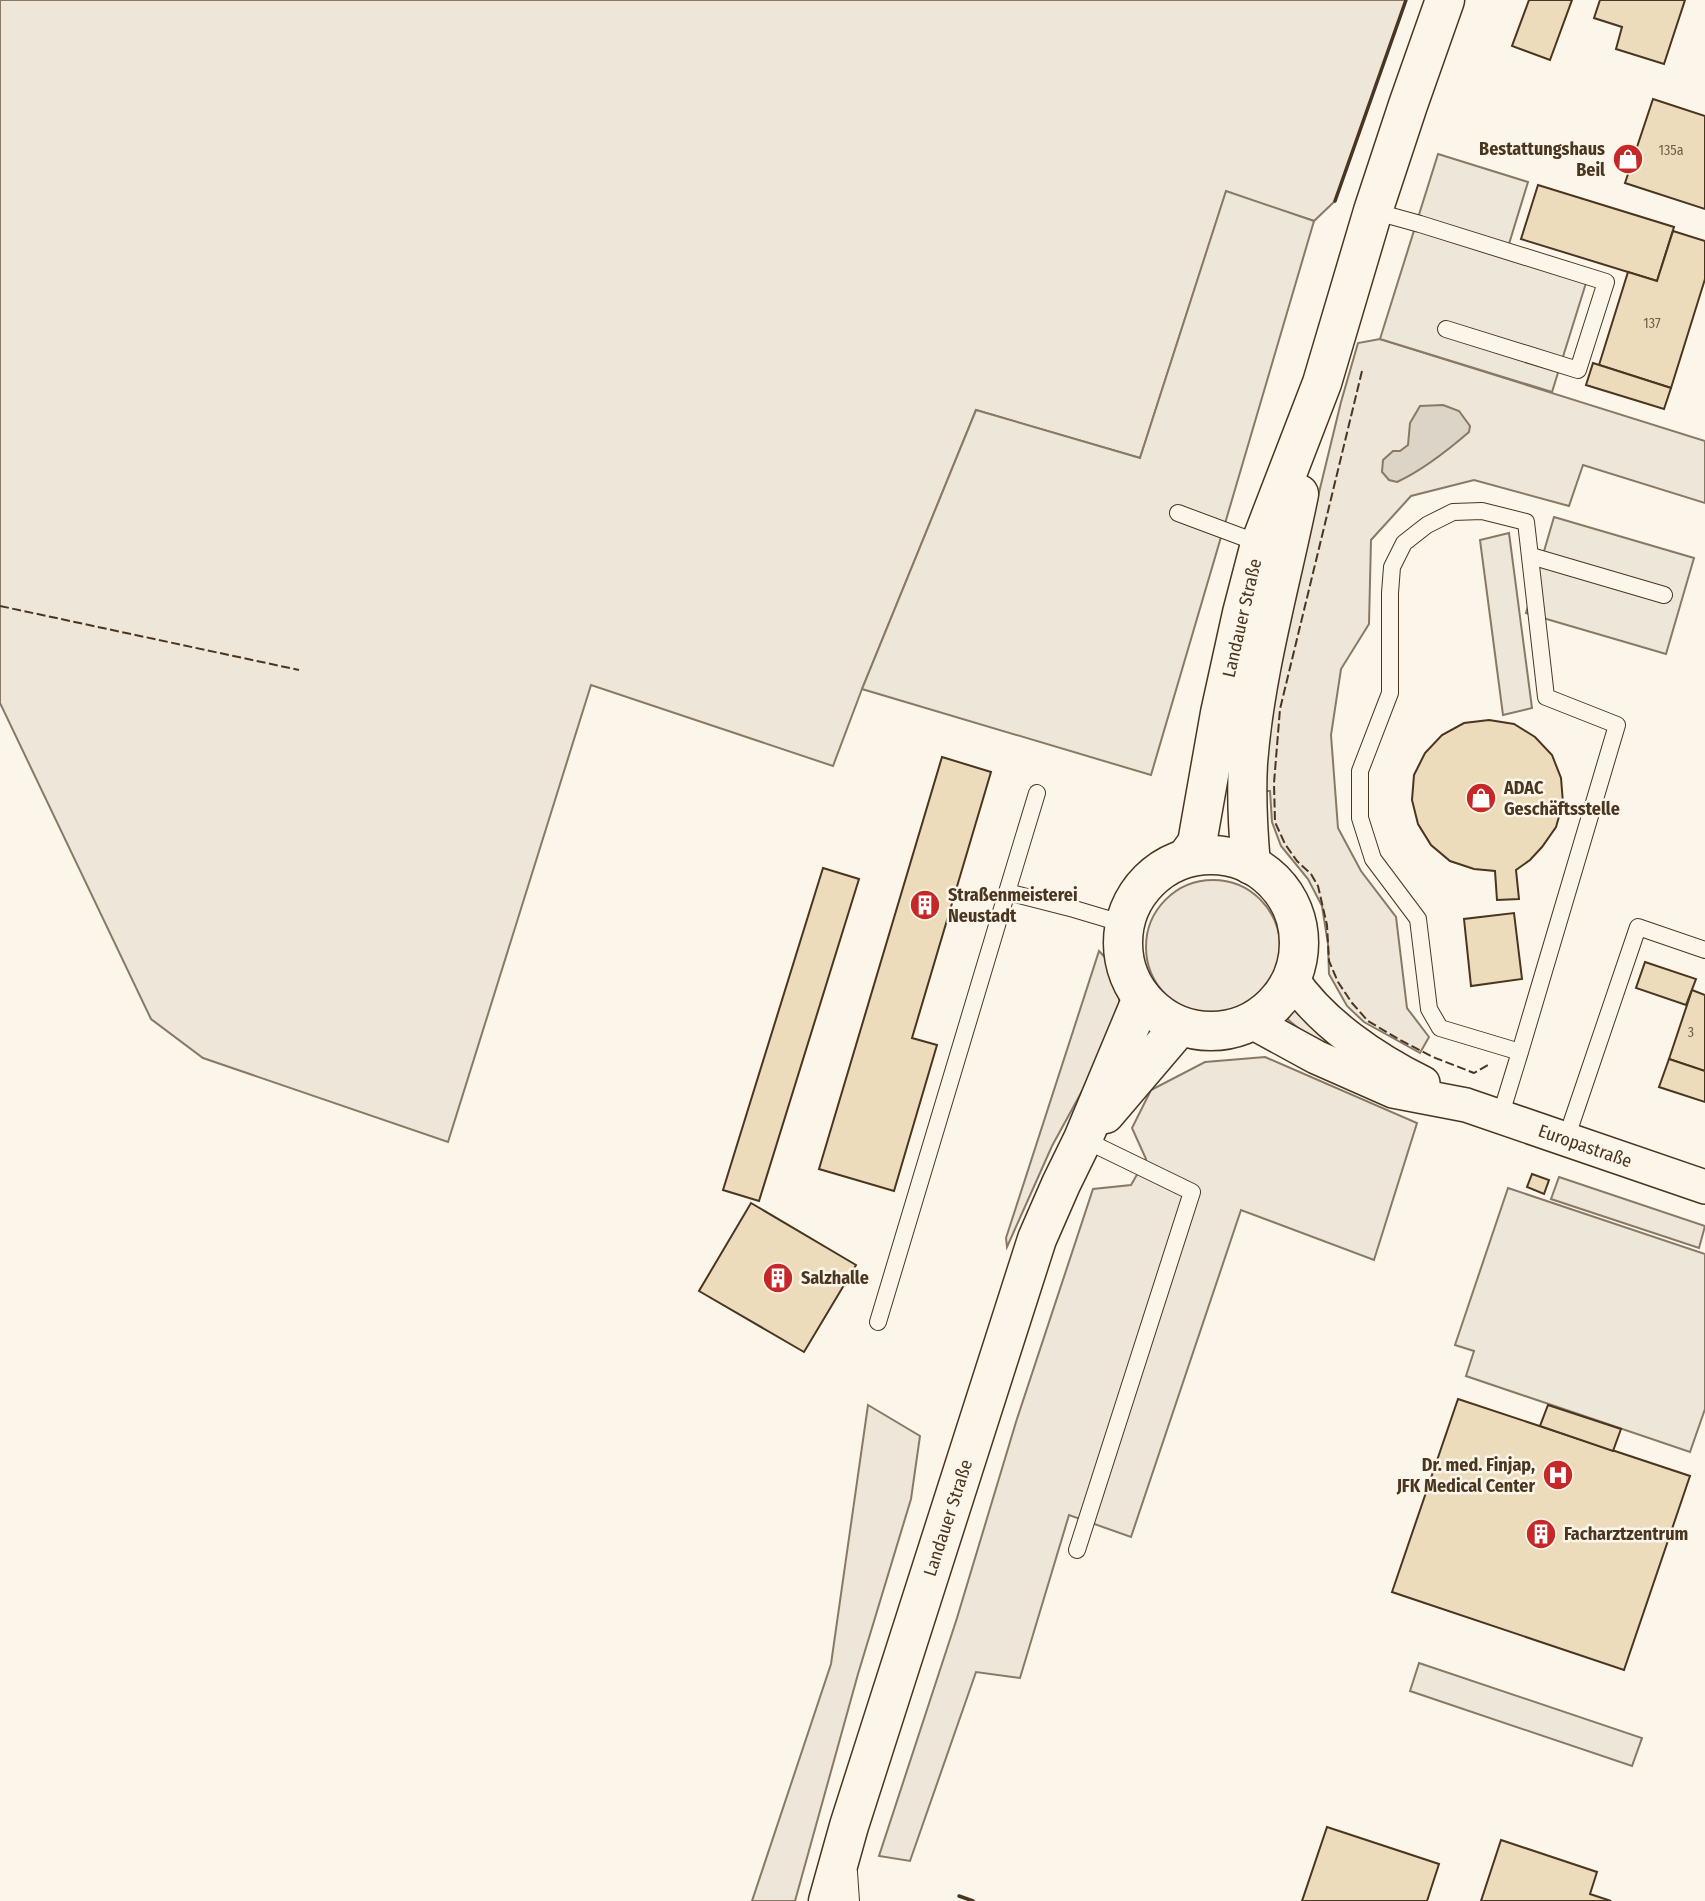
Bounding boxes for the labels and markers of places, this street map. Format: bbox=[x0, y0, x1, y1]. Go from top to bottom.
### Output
place label: Bestattungshaus Beil bbox=[1479, 138, 1605, 181]
shop icon: Bestattungshaus Beil bbox=[1611, 142, 1645, 176]
place label: ADAC Geschäftsstelle bbox=[1503, 777, 1620, 820]
shop icon: ADAC Geschäftsstelle bbox=[1464, 781, 1498, 815]
place label: Straßenmeisterei Neustadt bbox=[948, 884, 1078, 927]
building icon: Straßenmeisterei Neustadt bbox=[908, 888, 942, 922]
building icon: Salzhalle bbox=[761, 1261, 795, 1295]
place label: Salzhalle bbox=[801, 1267, 869, 1289]
place label: Dr. med. Finjap, JFK Medical Center bbox=[1396, 1454, 1535, 1497]
hospital icon: Dr. med. Finjap, JFK Medical Center bbox=[1541, 1458, 1575, 1492]
building icon: Facharztzentrum bbox=[1524, 1517, 1558, 1551]
place label: Facharztzentrum bbox=[1564, 1523, 1688, 1545]

